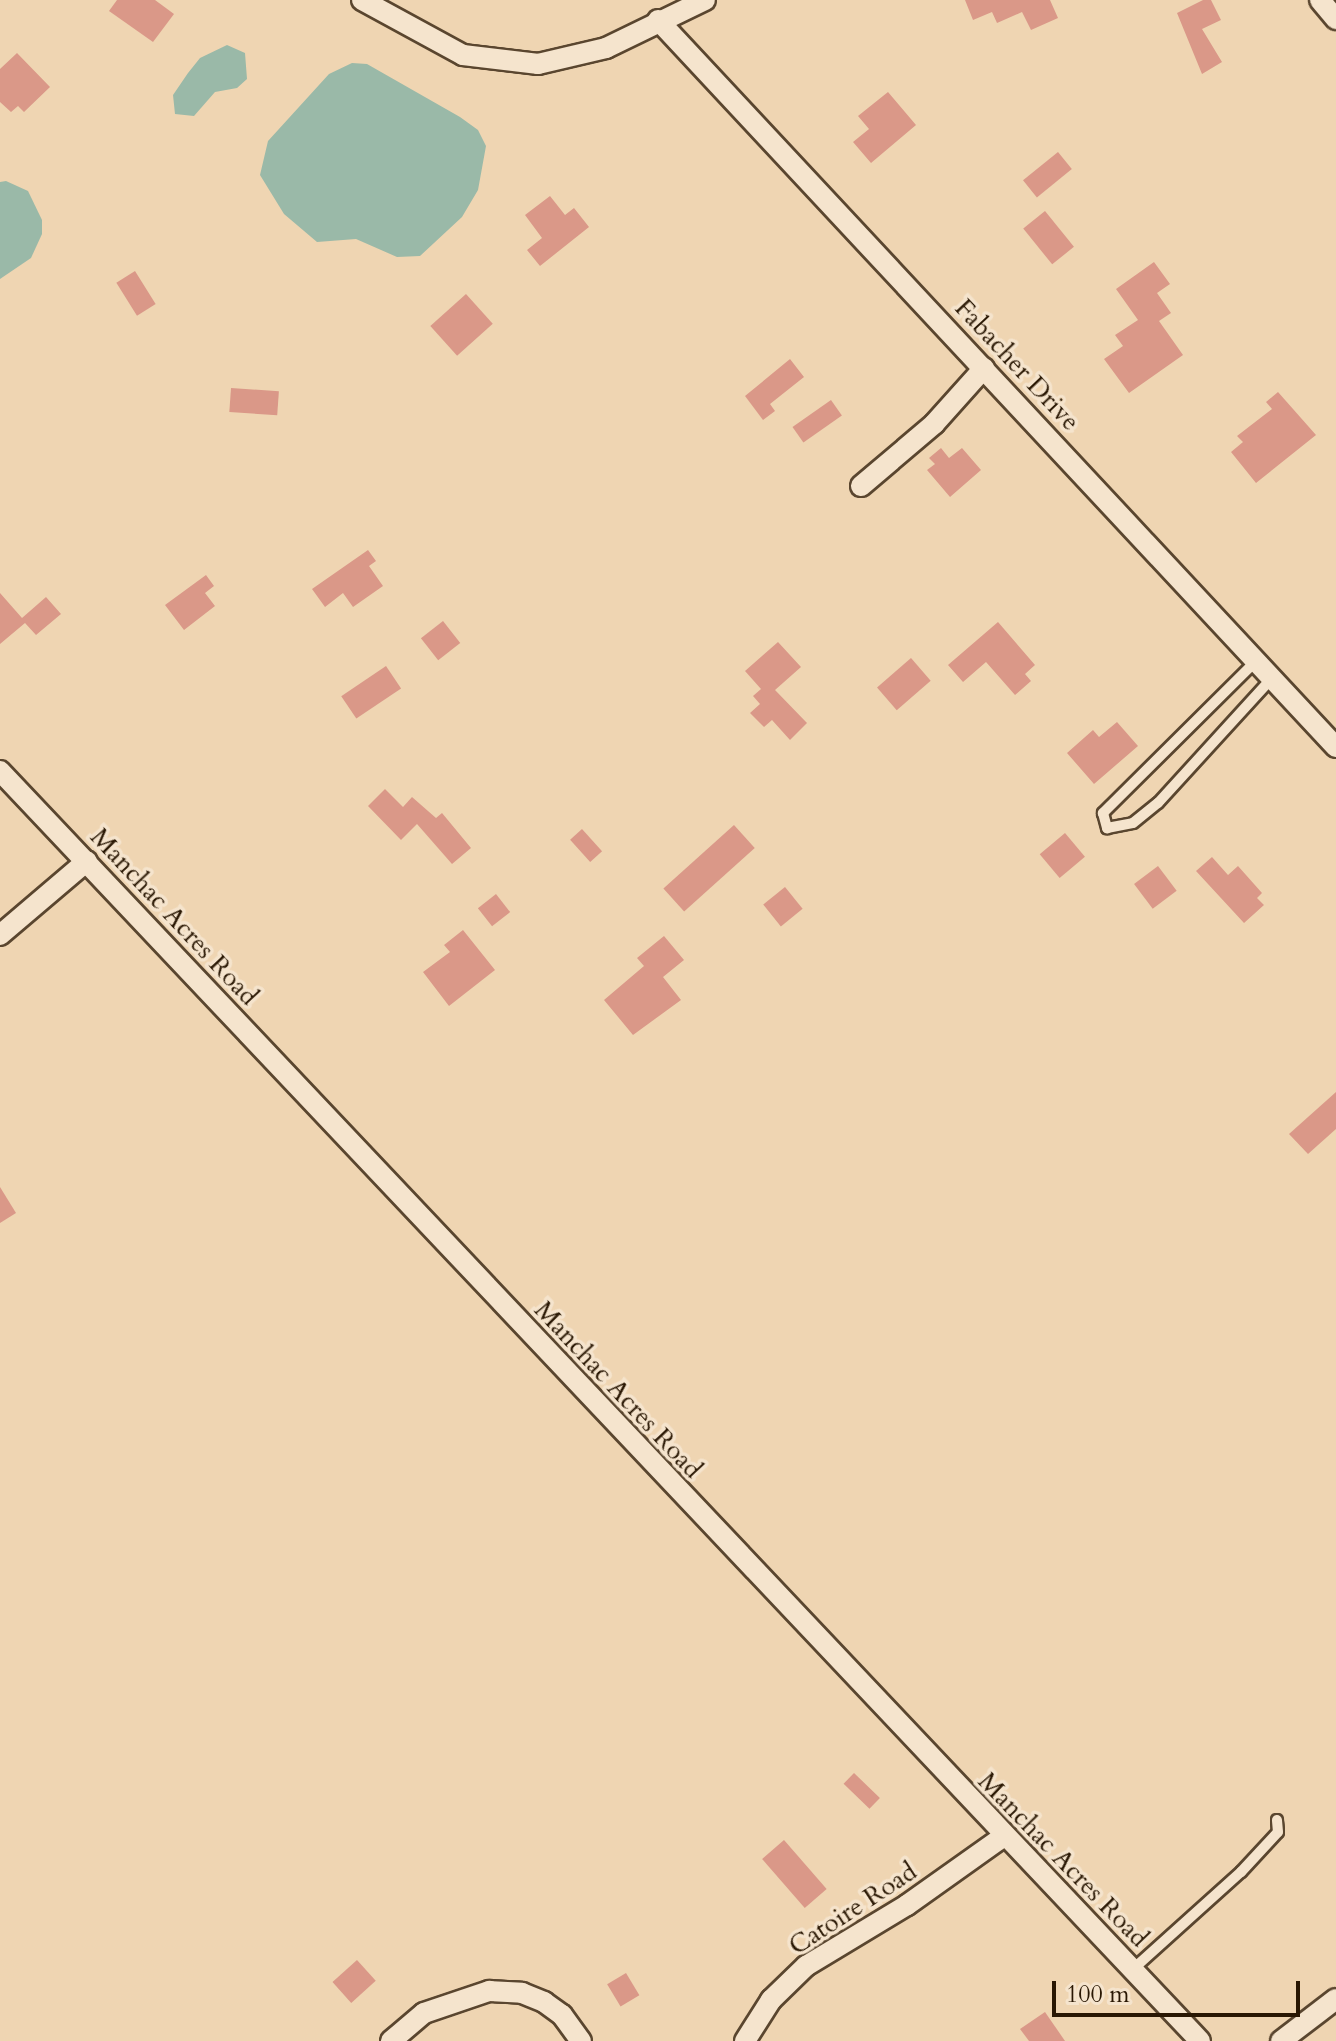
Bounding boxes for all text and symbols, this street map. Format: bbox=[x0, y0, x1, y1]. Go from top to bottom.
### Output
street label: Fabacher Drive bbox=[948, 293, 1086, 437]
street label: Manchac Acres Road bbox=[84, 822, 264, 1012]
street label: Manchac Acres Road bbox=[528, 1295, 708, 1485]
street label: Manchac Acres Road bbox=[971, 1766, 1155, 1954]
street label: Catoire Road bbox=[783, 1856, 923, 1962]
scale bar bbox=[1056, 1965, 1304, 2015]
text: 100 m bbox=[1066, 1978, 1130, 2011]

